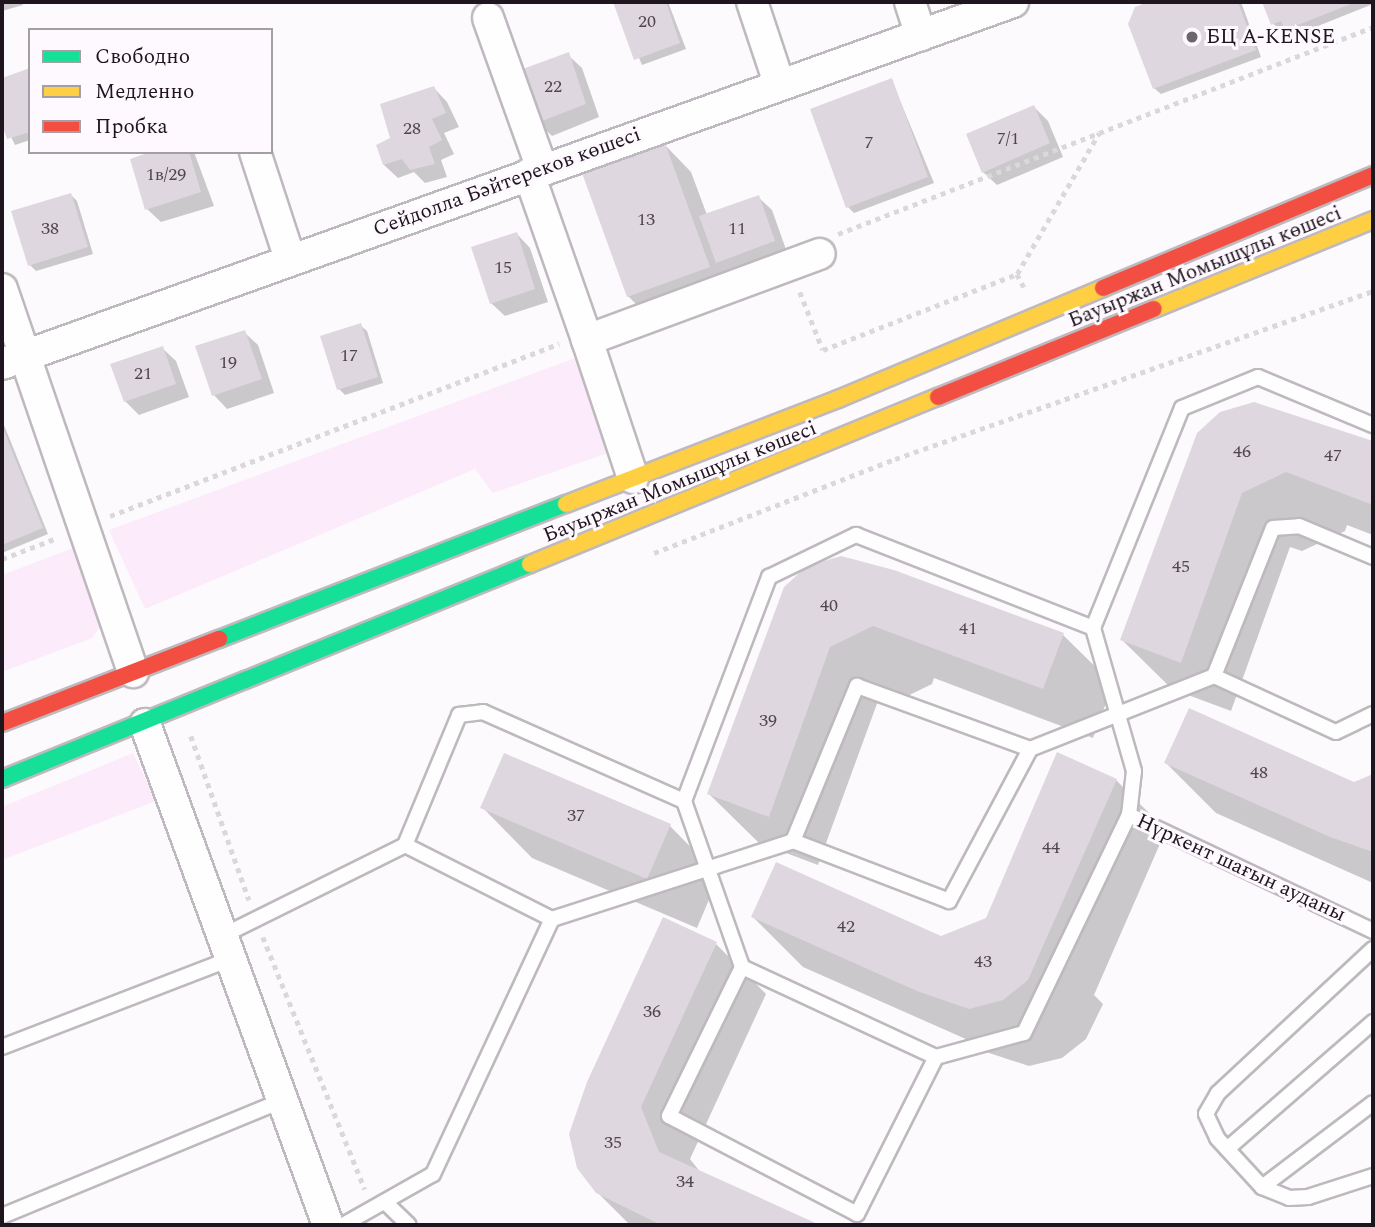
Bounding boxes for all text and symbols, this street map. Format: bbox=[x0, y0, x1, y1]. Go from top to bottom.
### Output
house number: 20 bbox=[638, 11, 656, 33]
place label: БЦ A-KENSE bbox=[1206, 24, 1335, 50]
legend bbox=[28, 28, 273, 154]
marker: БЦ A-KENSE bbox=[1184, 29, 1200, 45]
text: Свободно bbox=[95, 41, 190, 73]
text: Медленно bbox=[95, 76, 194, 108]
house number: 22 bbox=[544, 76, 562, 98]
text: Пробка bbox=[95, 111, 168, 143]
house number: 28 bbox=[403, 118, 421, 140]
street label: Сейдолла Бәйтереков көшесі bbox=[370, 122, 644, 242]
house number: 7/1 bbox=[997, 128, 1019, 150]
house number: 7 bbox=[865, 132, 873, 154]
house number: 1в/29 bbox=[146, 164, 186, 186]
street label: Бауыржан Момышұлы көшесі bbox=[1065, 201, 1345, 333]
house number: 13 bbox=[637, 209, 655, 231]
house number: 38 bbox=[41, 218, 59, 240]
house number: 11 bbox=[728, 218, 746, 240]
house number: 15 bbox=[494, 257, 512, 279]
house number: 17 bbox=[340, 345, 358, 367]
house number: 19 bbox=[219, 352, 237, 374]
house number: 21 bbox=[134, 363, 152, 385]
street label: Бауыржан Момышұлы көшесі bbox=[540, 416, 820, 548]
house number: 46 bbox=[1233, 441, 1251, 463]
house number: 47 bbox=[1324, 445, 1342, 467]
house number: 45 bbox=[1172, 556, 1190, 578]
house number: 40 bbox=[820, 595, 838, 617]
house number: 41 bbox=[959, 618, 977, 640]
house number: 39 bbox=[759, 710, 777, 732]
house number: 48 bbox=[1250, 762, 1268, 784]
house number: 37 bbox=[567, 805, 585, 827]
street label: Нүркент шағын ауданы bbox=[1132, 808, 1350, 928]
house number: 44 bbox=[1042, 837, 1060, 859]
house number: 42 bbox=[837, 916, 855, 938]
house number: 43 bbox=[974, 951, 992, 973]
house number: 36 bbox=[643, 1001, 661, 1023]
house number: 35 bbox=[604, 1132, 622, 1154]
house number: 34 bbox=[676, 1171, 694, 1193]

